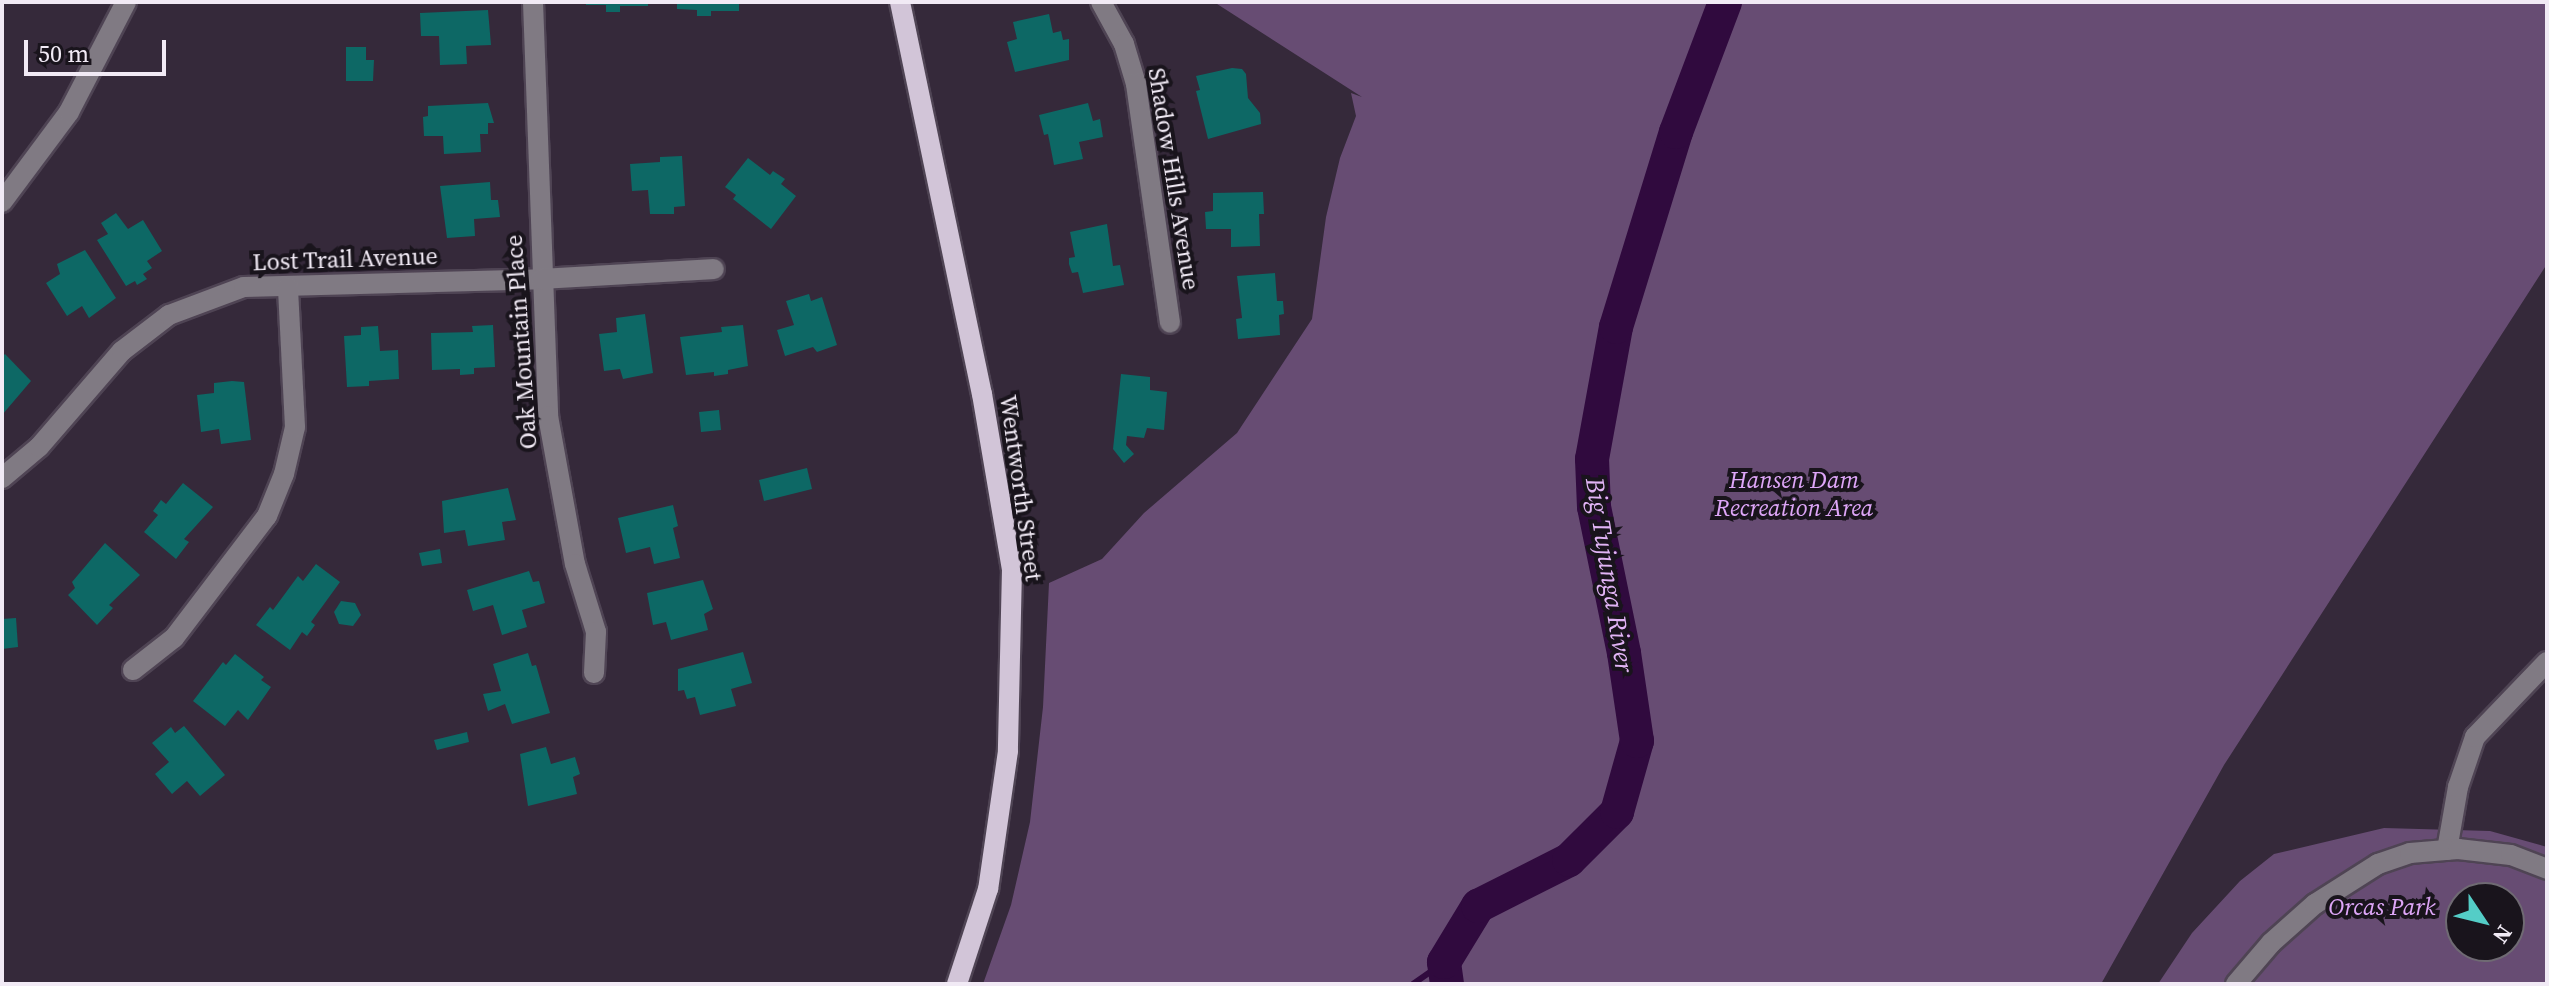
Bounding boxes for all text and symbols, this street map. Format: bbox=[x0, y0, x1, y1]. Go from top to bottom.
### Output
scale bar bbox=[28, 24, 170, 74]
text: 50 m bbox=[38, 37, 89, 70]
street label: Shadow Hills Avenue bbox=[1142, 66, 1206, 292]
street label: Oak Mountain Place bbox=[499, 234, 543, 450]
street label: Lost Trail Avenue bbox=[252, 241, 438, 277]
street label: Wentworth Street bbox=[994, 393, 1048, 583]
park label: Hansen Dam Recreation Area bbox=[1715, 466, 1873, 522]
water label: Big Tujunga River bbox=[1578, 475, 1640, 675]
north arrow bbox=[2445, 882, 2525, 962]
park label: Orcas Park bbox=[2328, 893, 2436, 921]
text: N bbox=[2486, 919, 2520, 950]

